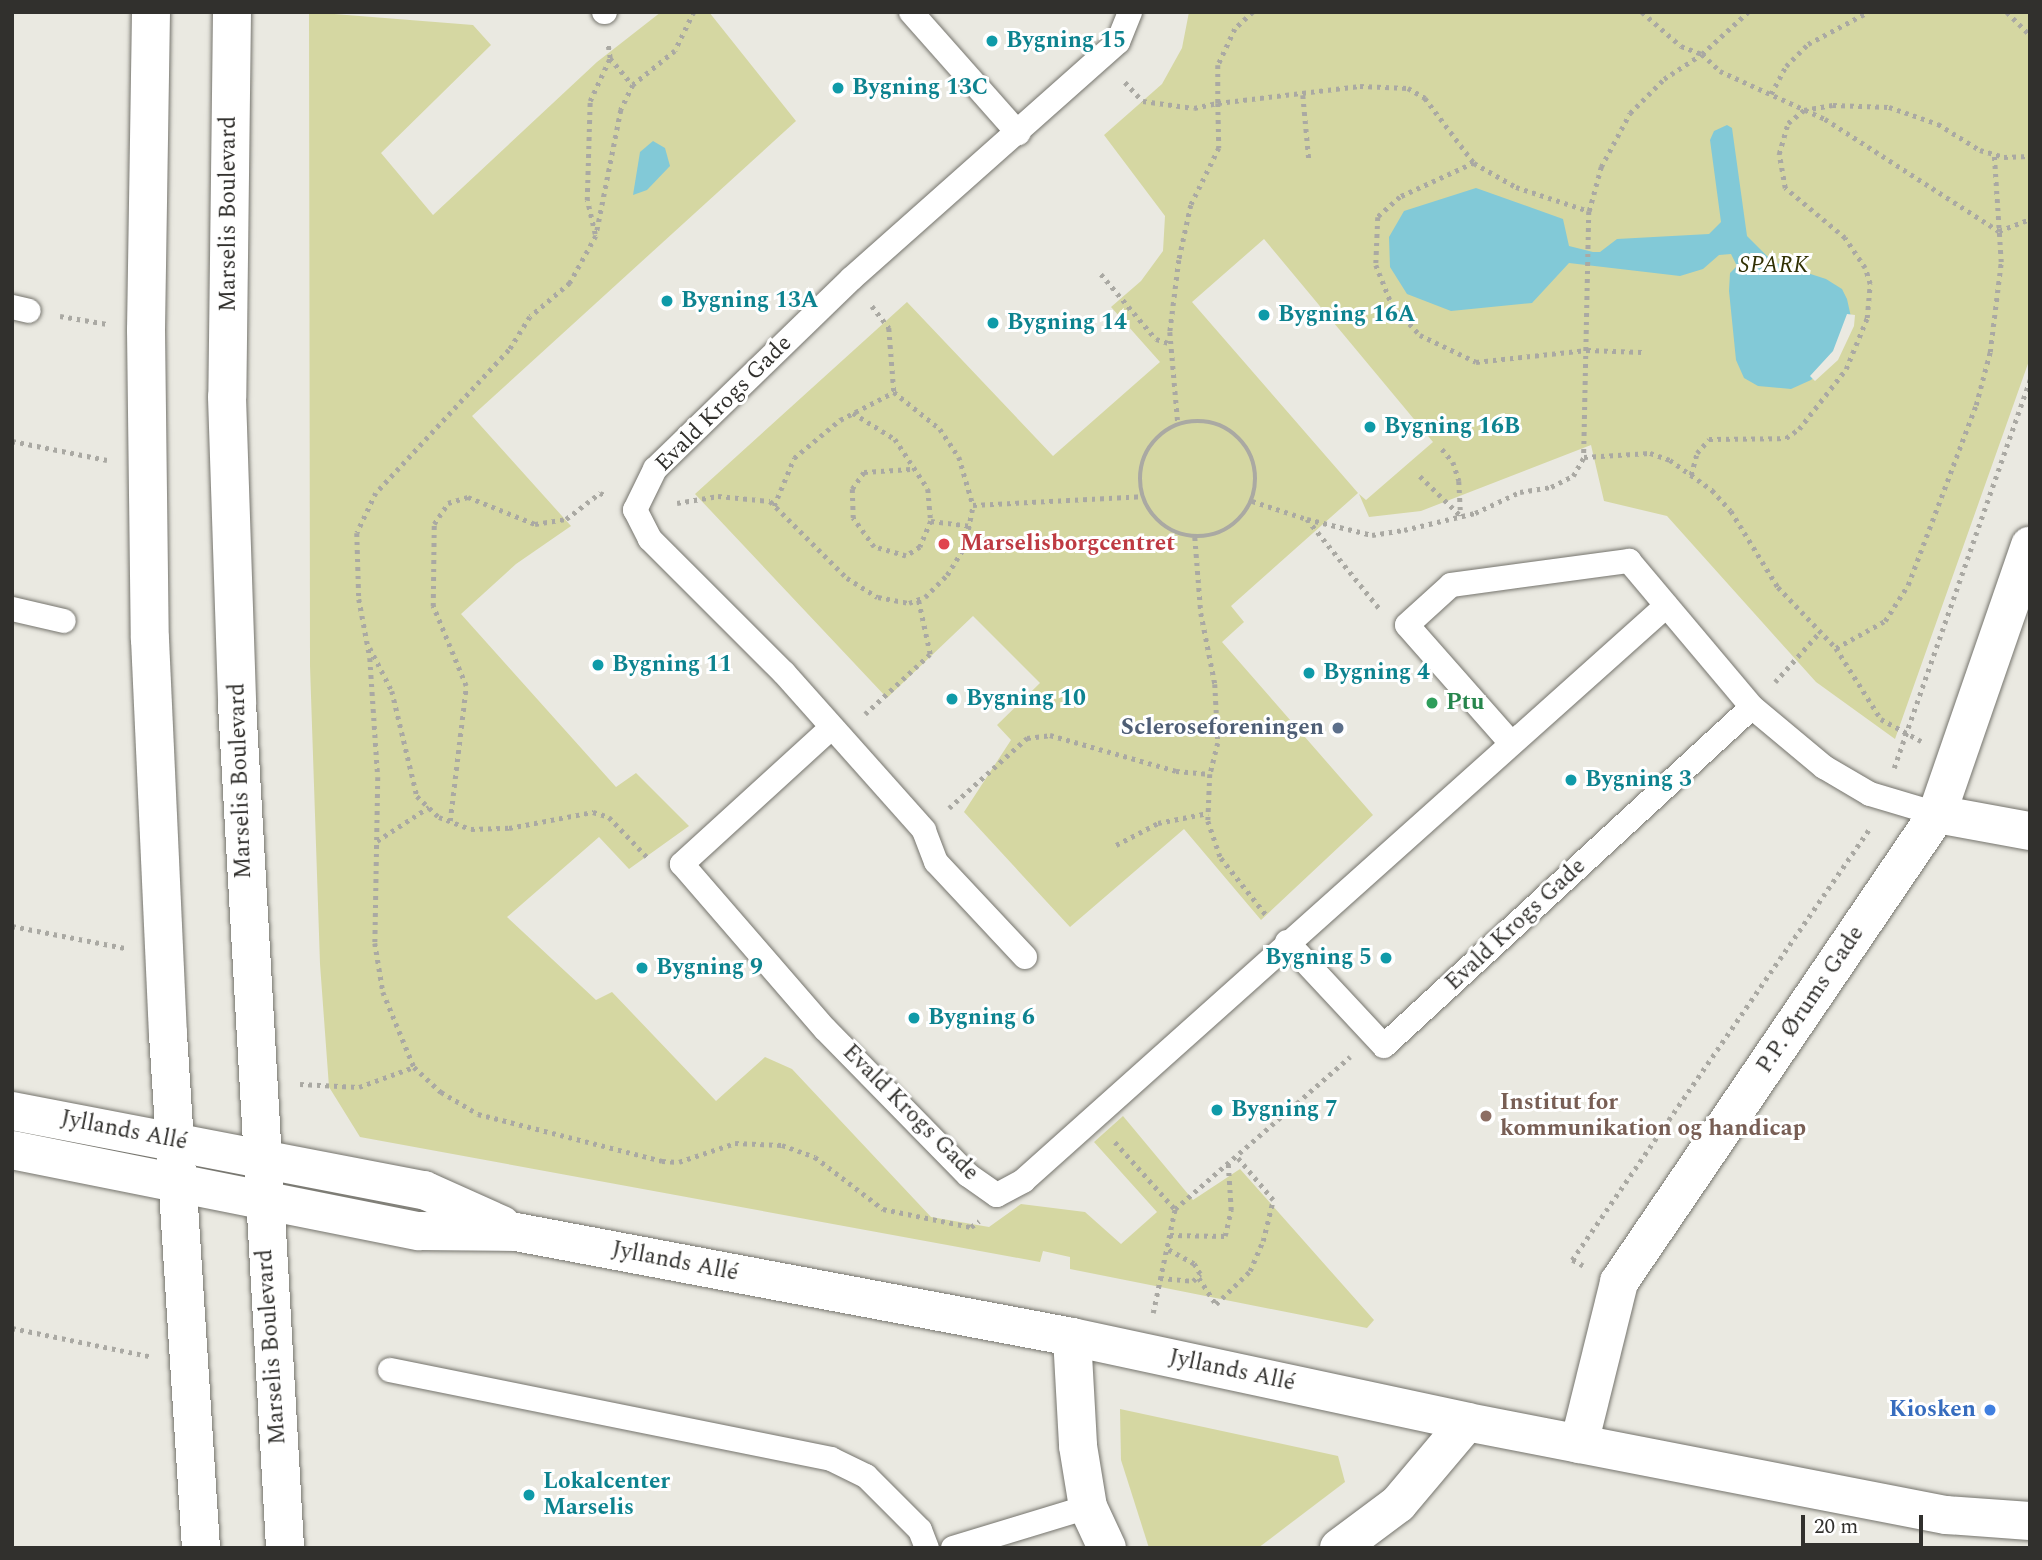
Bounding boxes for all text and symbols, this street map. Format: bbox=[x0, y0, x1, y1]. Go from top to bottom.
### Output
place label: Bygning 15 bbox=[1006, 27, 1126, 55]
marker: Bygning 15 bbox=[984, 33, 1000, 49]
place label: Bygning 13C bbox=[852, 74, 988, 102]
marker: Bygning 13C bbox=[830, 80, 846, 96]
street label: Marselis Boulevard bbox=[215, 116, 243, 312]
park label: SPARK bbox=[1739, 252, 1809, 280]
place label: Bygning 13A bbox=[681, 287, 819, 315]
marker: Bygning 13A bbox=[659, 293, 675, 309]
place label: Bygning 16A bbox=[1278, 301, 1416, 329]
marker: Bygning 16A bbox=[1256, 307, 1272, 323]
place label: Bygning 14 bbox=[1007, 309, 1127, 337]
marker: Bygning 14 bbox=[985, 315, 1001, 331]
street label: Evald Krogs Gade bbox=[650, 330, 798, 478]
place label: Bygning 16B bbox=[1384, 413, 1520, 441]
marker: Bygning 16B bbox=[1362, 419, 1378, 435]
place label: Marselisborgcentret bbox=[960, 530, 1175, 558]
marker: Marselisborgcentret bbox=[934, 534, 954, 554]
place label: Bygning 11 bbox=[612, 651, 732, 679]
marker: Bygning 11 bbox=[590, 657, 606, 673]
place label: Bygning 4 bbox=[1323, 659, 1430, 687]
marker: Bygning 4 bbox=[1301, 665, 1317, 681]
street label: Marselis Boulevard bbox=[224, 683, 258, 879]
place label: Bygning 10 bbox=[966, 685, 1086, 713]
place label: Ptu bbox=[1446, 689, 1484, 717]
marker: Bygning 10 bbox=[944, 691, 960, 707]
marker: Ptu bbox=[1424, 695, 1440, 711]
place label: Scleroseforeningen bbox=[1121, 714, 1324, 742]
marker: Scleroseforeningen bbox=[1330, 720, 1346, 736]
place label: Bygning 3 bbox=[1585, 766, 1692, 794]
marker: Bygning 3 bbox=[1563, 772, 1579, 788]
street label: Evald Krogs Gade bbox=[1440, 853, 1592, 997]
street label: P.P. Ørums Gade bbox=[1752, 921, 1870, 1079]
place label: Bygning 5 bbox=[1265, 944, 1372, 972]
marker: Bygning 5 bbox=[1378, 950, 1394, 966]
place label: Bygning 9 bbox=[656, 954, 763, 982]
marker: Bygning 9 bbox=[634, 960, 650, 976]
place label: Bygning 6 bbox=[928, 1004, 1035, 1032]
marker: Bygning 6 bbox=[906, 1010, 922, 1026]
street label: Evald Krogs Gade bbox=[836, 1039, 984, 1187]
place label: Institut for kommunikation og handicap bbox=[1500, 1089, 1806, 1143]
place label: Bygning 7 bbox=[1231, 1096, 1338, 1124]
marker: Bygning 7 bbox=[1209, 1102, 1225, 1118]
street label: Jyllands Allé bbox=[58, 1105, 190, 1157]
marker: Institut for kommunikation og handicap bbox=[1478, 1108, 1494, 1124]
street label: Jyllands Allé bbox=[609, 1236, 741, 1288]
street label: Marselis Boulevard bbox=[251, 1248, 293, 1446]
street label: Jyllands Allé bbox=[1166, 1344, 1298, 1398]
place label: Kiosken bbox=[1889, 1396, 1976, 1424]
marker: Kiosken bbox=[1982, 1402, 1998, 1418]
place label: Lokalcenter Marselis bbox=[543, 1468, 670, 1522]
marker: Lokalcenter Marselis bbox=[521, 1487, 537, 1503]
scale bar bbox=[1804, 1500, 1926, 1544]
text: 20 m bbox=[1814, 1511, 1858, 1543]

